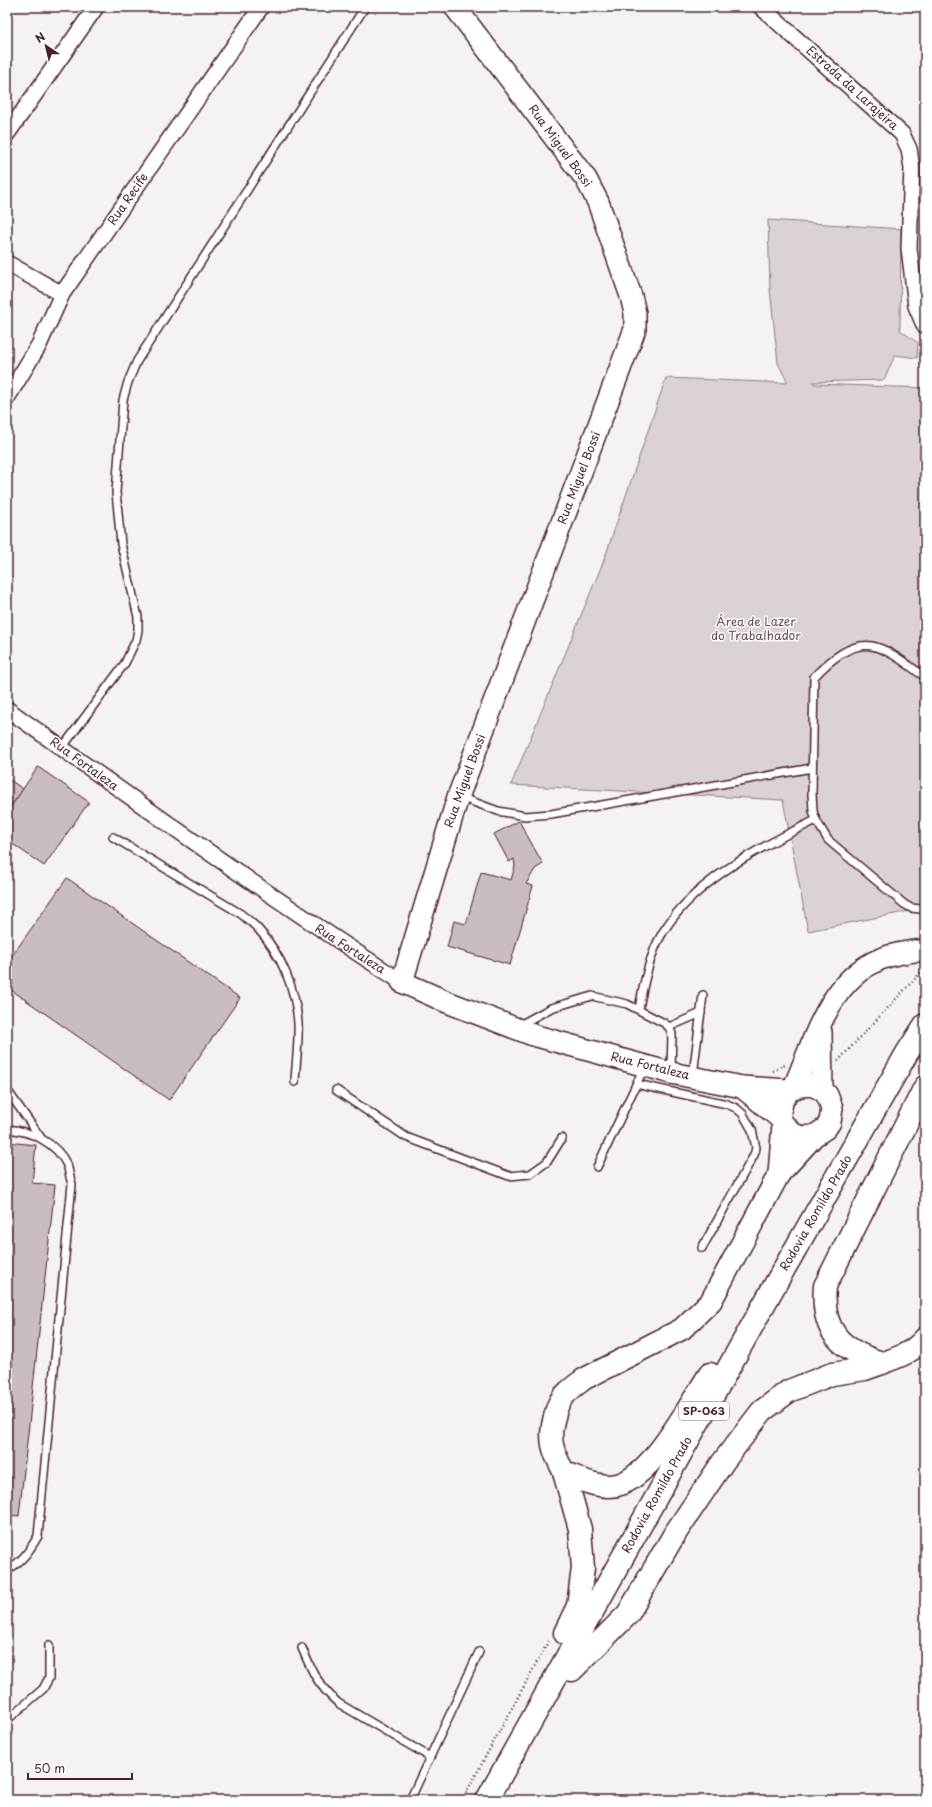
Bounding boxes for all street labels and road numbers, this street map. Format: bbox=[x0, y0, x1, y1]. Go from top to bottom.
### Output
street label: Estrada da Larajeira bbox=[803, 41, 903, 134]
street label: Rua Miguel Bossi bbox=[525, 100, 597, 190]
street label: Rua Recife bbox=[103, 169, 152, 228]
street label: Rua Miguel Bossi bbox=[552, 429, 604, 527]
street label: Rua Miguel Bossi bbox=[439, 731, 489, 830]
street label: Rua Fortaleza bbox=[47, 732, 123, 794]
street label: Rua Fortaleza bbox=[312, 919, 389, 978]
street label: Rua Fortaleza bbox=[609, 1047, 692, 1084]
street label: Rodovia Romildo Prado bbox=[775, 1151, 856, 1274]
road number: SP-063 bbox=[679, 1402, 729, 1420]
street label: Rodovia Romildo Prado bbox=[617, 1433, 696, 1556]

